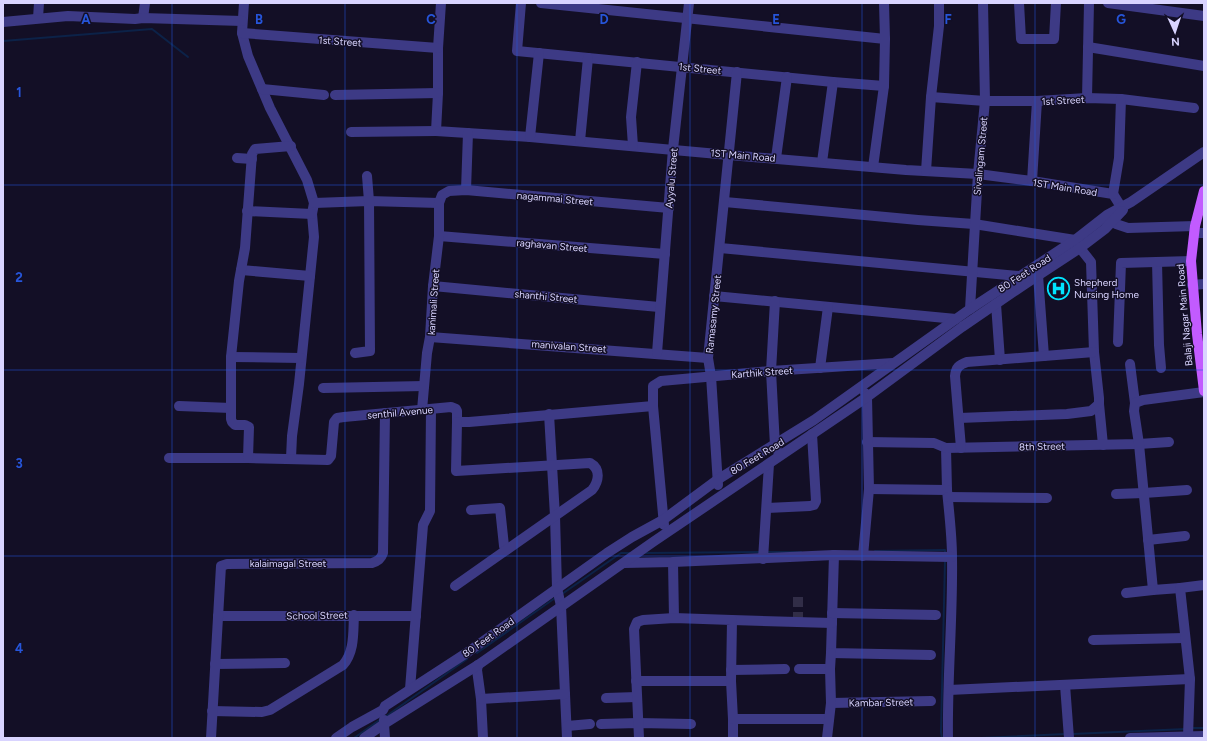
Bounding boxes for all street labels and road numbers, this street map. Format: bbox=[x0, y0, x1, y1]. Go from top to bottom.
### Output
street label: 1st Street bbox=[318, 34, 362, 49]
street label: 1st Street bbox=[678, 60, 722, 77]
street label: 1st Street bbox=[1041, 93, 1085, 108]
street label: Sivalingam Street bbox=[971, 116, 990, 196]
street label: 1ST Main Road bbox=[710, 146, 776, 165]
street label: Ayyalu Street bbox=[662, 147, 681, 209]
street label: 1ST Main Road bbox=[1032, 176, 1098, 199]
street label: nagammai Street bbox=[516, 189, 594, 208]
street label: raghavan Street bbox=[516, 236, 588, 255]
street label: 80 Feet Road bbox=[995, 251, 1053, 295]
street label: Balaji Nagar Main Road bbox=[1174, 263, 1195, 367]
street label: kanimali Street bbox=[425, 268, 442, 336]
street label: Ramasamy Street bbox=[703, 274, 724, 354]
street label: shanthi Street bbox=[514, 287, 578, 306]
street label: manivalan Street bbox=[531, 337, 607, 356]
street label: Karthik Street bbox=[731, 364, 793, 381]
street label: senthil Avenue bbox=[367, 403, 434, 422]
street label: 80 Feet Road bbox=[728, 435, 787, 478]
street label: 8th Street bbox=[1019, 440, 1065, 453]
street label: kalaimagal Street bbox=[250, 557, 327, 570]
street label: School Street bbox=[286, 608, 348, 623]
street label: 80 Feet Road bbox=[460, 615, 517, 660]
street label: Kambar Street bbox=[849, 695, 914, 710]

